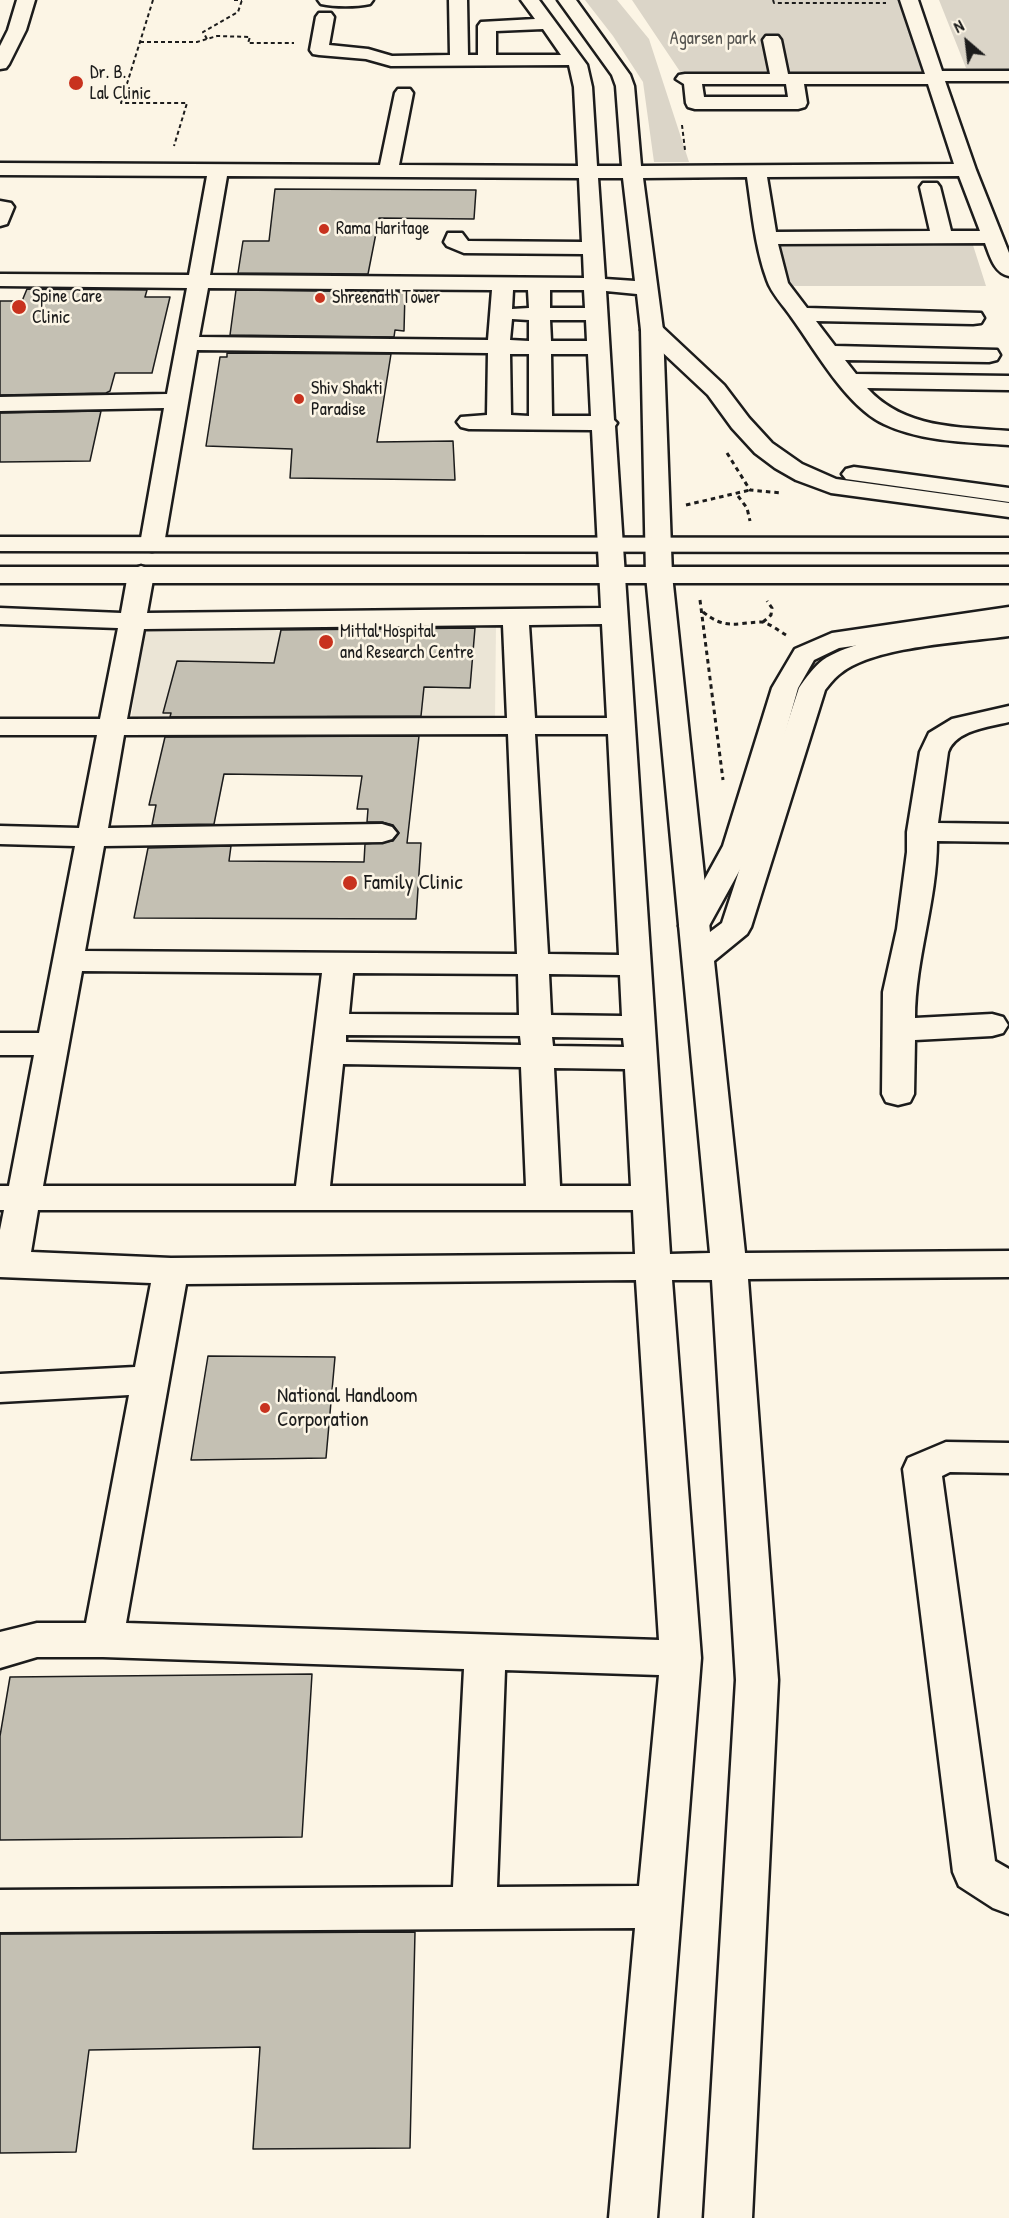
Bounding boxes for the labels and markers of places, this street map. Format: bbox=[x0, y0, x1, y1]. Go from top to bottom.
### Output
place label: Dr. B. Lal Clinic bbox=[90, 62, 151, 104]
marker: Dr. B. Lal Clinic bbox=[67, 74, 85, 92]
place label: Rama Haritage bbox=[336, 218, 430, 240]
marker: Rama Haritage bbox=[317, 222, 331, 236]
place label: Spine Care Clinic bbox=[32, 286, 102, 328]
place label: Shreenath Tower bbox=[332, 287, 440, 309]
marker: Shreenath Tower bbox=[313, 291, 327, 305]
marker: Spine Care Clinic bbox=[10, 298, 28, 316]
place label: Shiv Shakti Paradise bbox=[311, 378, 383, 420]
marker: Shiv Shakti Paradise bbox=[292, 392, 306, 406]
place label: Mittal Hospital and Research Centre bbox=[340, 621, 474, 664]
marker: Mittal Hospital and Research Centre bbox=[317, 633, 335, 651]
place label: Family Clinic bbox=[364, 870, 463, 896]
marker: Family Clinic bbox=[341, 874, 359, 892]
place label: National Handloom Corporation bbox=[277, 1383, 417, 1433]
marker: National Handloom Corporation bbox=[258, 1401, 272, 1415]

